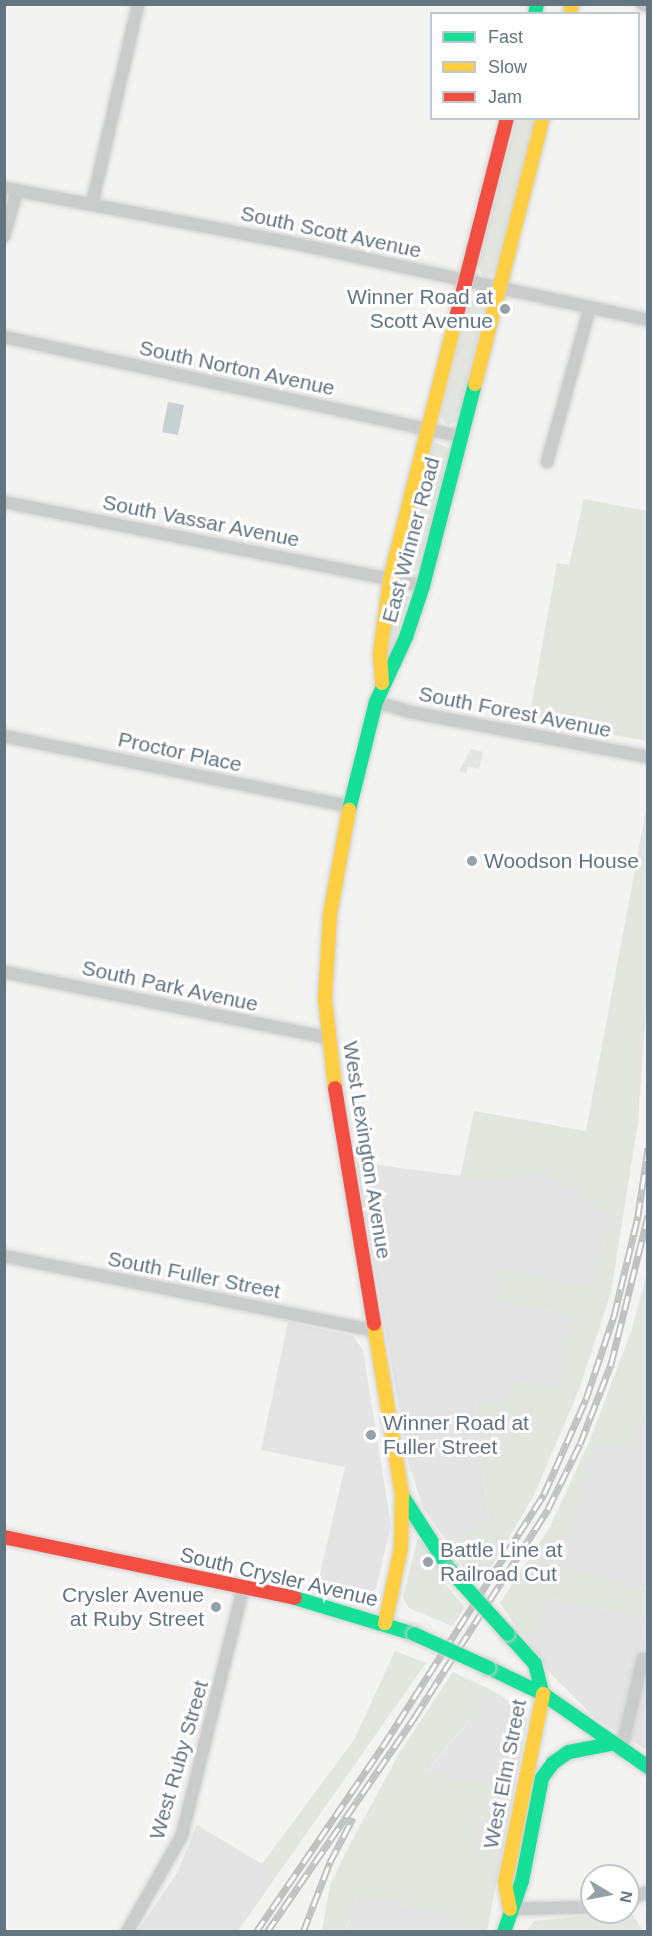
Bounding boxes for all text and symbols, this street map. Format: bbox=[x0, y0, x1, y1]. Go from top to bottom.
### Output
legend bbox=[430, 12, 640, 120]
text: Fast bbox=[488, 27, 523, 47]
text: Slow bbox=[488, 57, 527, 77]
text: Jam bbox=[488, 87, 522, 107]
street label: South Scott Avenue bbox=[238, 200, 424, 264]
place label: Winner Road at Scott Avenue bbox=[347, 284, 493, 334]
marker: Winner Road at Scott Avenue bbox=[498, 302, 512, 316]
street label: South Norton Avenue bbox=[136, 335, 338, 401]
street label: East Winner Road bbox=[377, 454, 445, 626]
street label: South Vassar Avenue bbox=[100, 489, 302, 553]
street label: South Forest Avenue bbox=[416, 681, 614, 743]
street label: Proctor Place bbox=[116, 727, 244, 777]
place label: Woodson House bbox=[484, 848, 639, 874]
marker: Woodson House bbox=[465, 854, 479, 868]
street label: South Park Avenue bbox=[79, 955, 261, 1017]
street label: West Lexington Avenue bbox=[337, 1039, 397, 1261]
street label: South Fuller Street bbox=[106, 1246, 282, 1304]
place label: Winner Road at Fuller Street bbox=[383, 1410, 529, 1460]
marker: Winner Road at Fuller Street bbox=[364, 1428, 378, 1442]
place label: Battle Line at Railroad Cut bbox=[440, 1537, 563, 1587]
street label: South Crysler Avenue bbox=[177, 1542, 381, 1612]
marker: Battle Line at Railroad Cut bbox=[421, 1555, 435, 1569]
place label: Crysler Avenue at Ruby Street bbox=[61, 1582, 204, 1632]
marker: Crysler Avenue at Ruby Street bbox=[209, 1600, 223, 1614]
street label: West Ruby Street bbox=[144, 1678, 214, 1842]
street label: West Elm Street bbox=[478, 1697, 532, 1851]
north arrow bbox=[580, 1864, 640, 1924]
text: N bbox=[617, 1890, 636, 1904]

